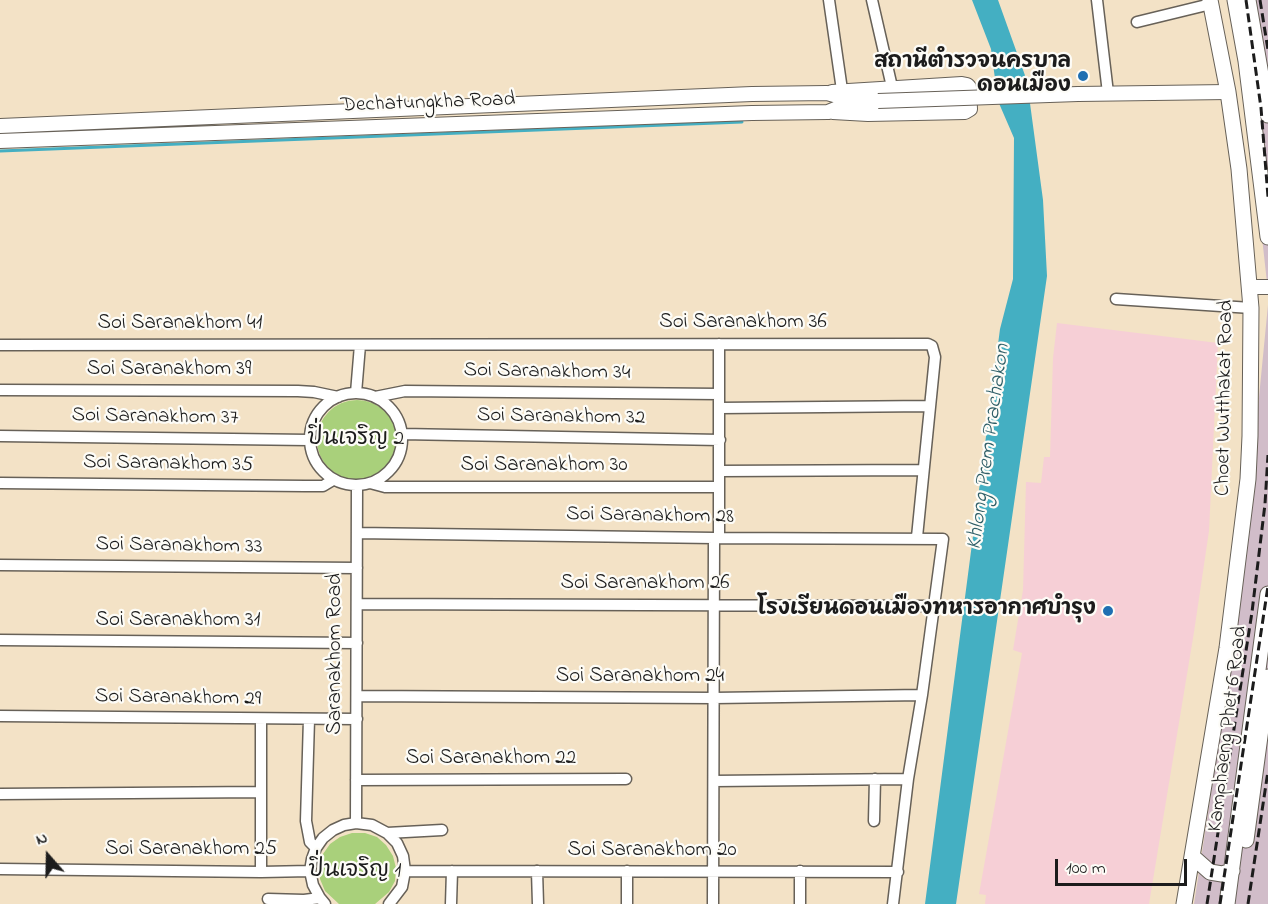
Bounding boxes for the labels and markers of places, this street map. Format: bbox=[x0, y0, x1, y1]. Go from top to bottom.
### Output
place label: สถานีตำรวจนครบาล ดอนเมือง bbox=[874, 51, 1071, 101]
marker: สถานีตำรวจนครบาล ดอนเมือง bbox=[1076, 69, 1090, 83]
place label: โรงเรียนดอนเมืองทหารอากาศบำรุง bbox=[757, 598, 1096, 624]
marker: โรงเรียนดอนเมืองทหารอากาศบำรุง bbox=[1101, 604, 1115, 618]

